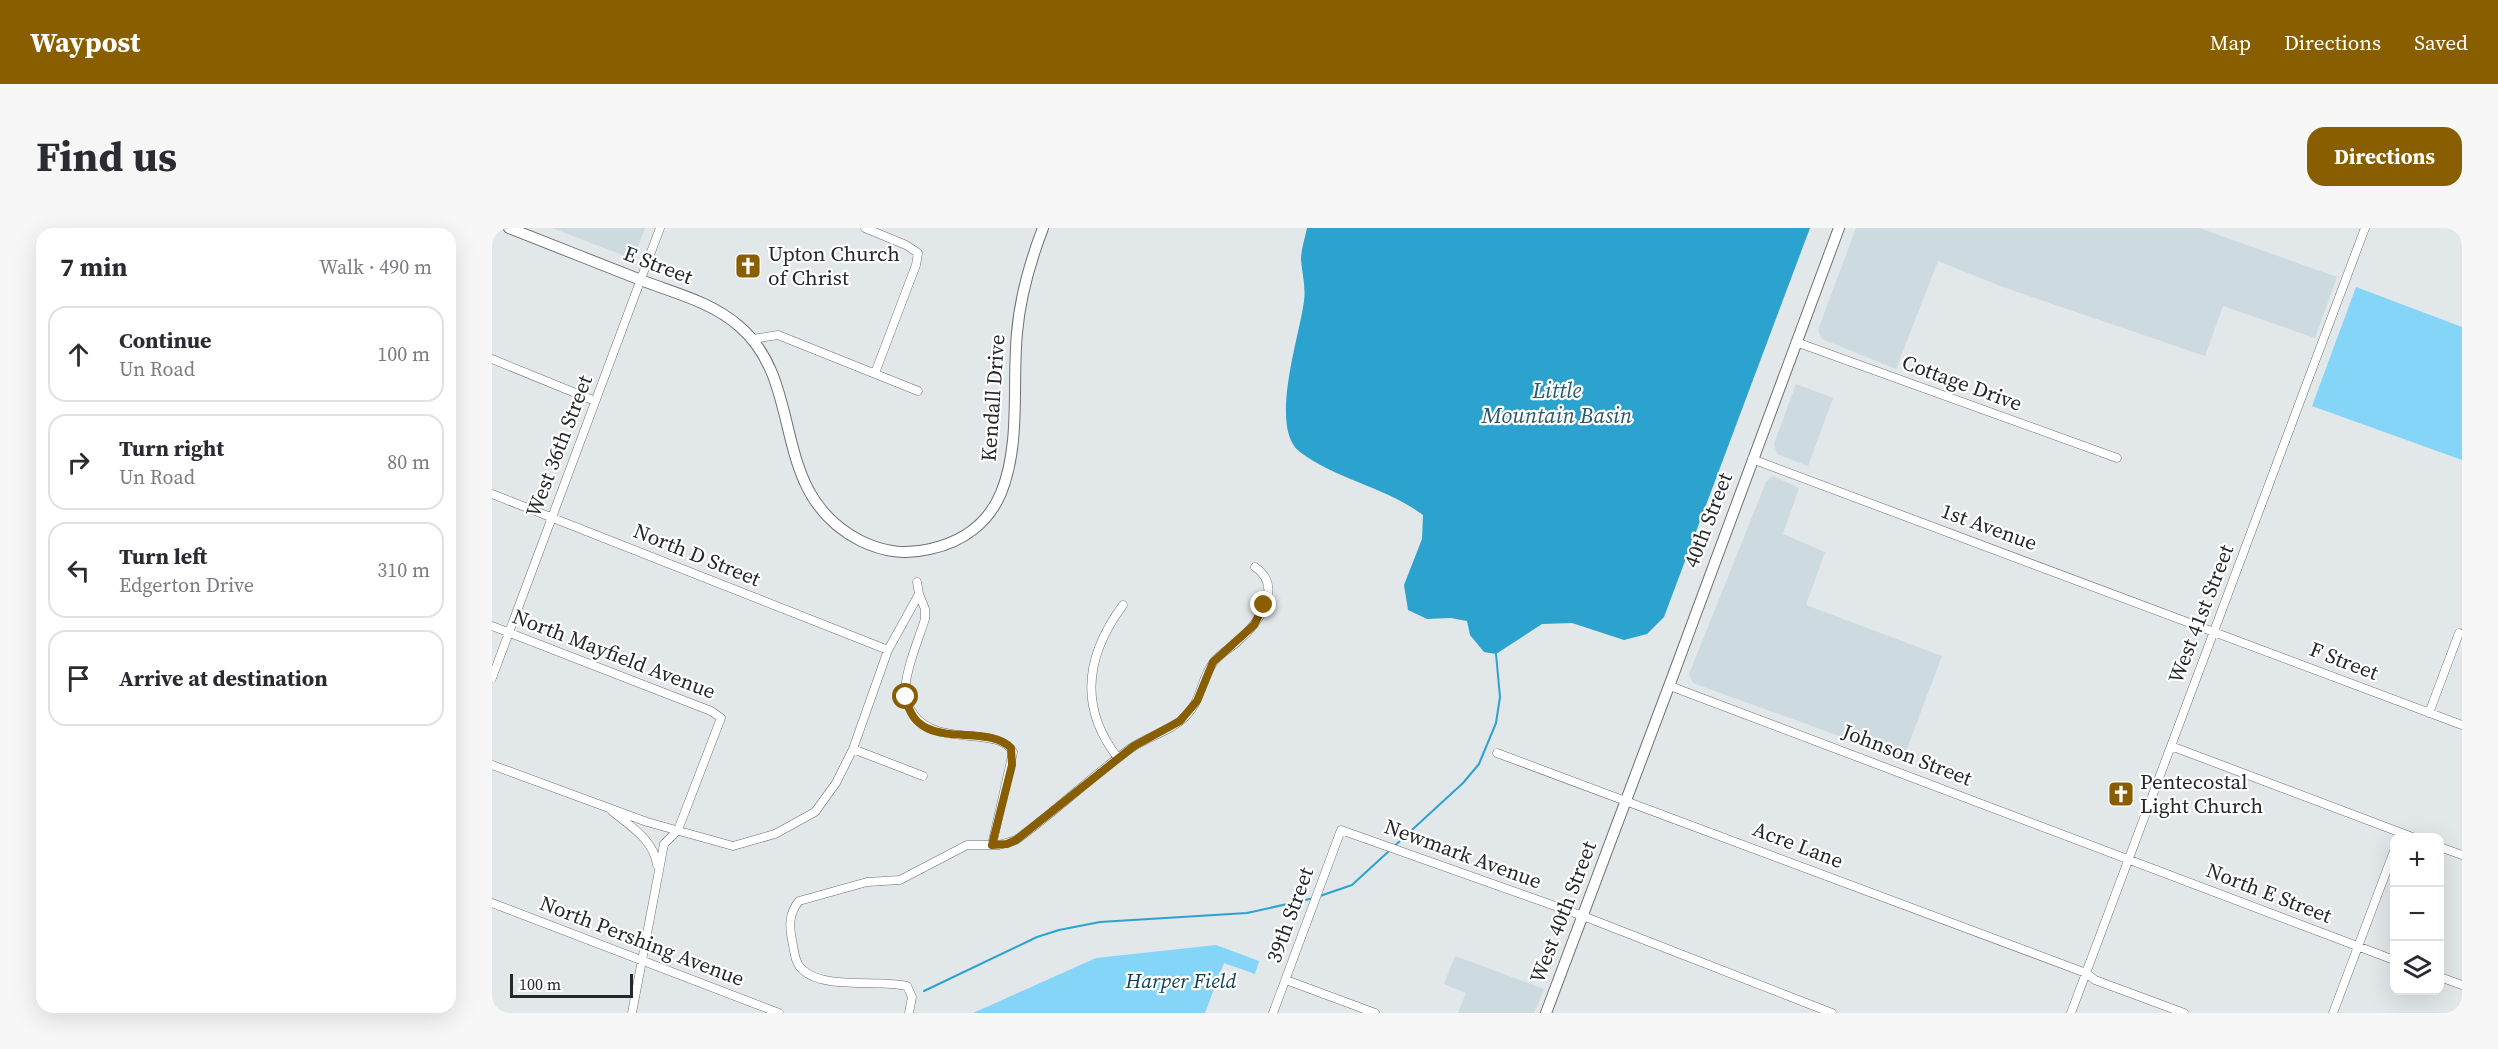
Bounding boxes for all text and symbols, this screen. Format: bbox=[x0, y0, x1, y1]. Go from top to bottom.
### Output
text: Waypost bbox=[30, 23, 140, 61]
text: Map bbox=[2210, 28, 2251, 57]
text: Directions bbox=[2284, 28, 2381, 57]
text: Saved bbox=[2414, 28, 2468, 57]
text: Find us bbox=[36, 127, 177, 185]
button: Directions bbox=[2307, 127, 2462, 186]
street label: E Street bbox=[619, 238, 697, 291]
place label: Upton Church of Christ bbox=[768, 239, 900, 292]
text: 7 min bbox=[60, 249, 127, 285]
church icon: Upton Church of Christ bbox=[733, 251, 763, 281]
text: Walk · 490 m bbox=[319, 253, 432, 281]
text: Continue bbox=[119, 325, 212, 355]
street label: Kendall Drive bbox=[974, 333, 1011, 463]
icon: ahead bbox=[62, 338, 95, 371]
text: 100 m bbox=[377, 340, 430, 368]
street label: Cottage Drive bbox=[1898, 347, 2026, 418]
text: Un Road bbox=[119, 355, 195, 383]
street label: West 36th Street bbox=[518, 371, 599, 521]
water label: Little Mountain Basin bbox=[1481, 375, 1633, 430]
text: Turn right bbox=[119, 433, 224, 463]
icon: right bbox=[62, 446, 95, 479]
text: 80 m bbox=[387, 448, 430, 476]
text: Un Road bbox=[119, 463, 195, 491]
street label: 40th Street bbox=[1676, 468, 1739, 572]
street label: 1st Avenue bbox=[1937, 496, 2041, 557]
street label: North D Street bbox=[629, 516, 765, 593]
street label: West 41st Street bbox=[2161, 540, 2240, 687]
text: Turn left bbox=[119, 541, 207, 571]
icon: left bbox=[62, 554, 95, 587]
text: 310 m bbox=[377, 556, 430, 584]
text: Edgerton Drive bbox=[119, 571, 254, 599]
route end bbox=[1250, 591, 1276, 617]
street label: North Mayfield Avenue bbox=[508, 601, 720, 706]
street label: F Street bbox=[2306, 634, 2383, 687]
icon: arrive bbox=[62, 662, 95, 695]
text: Arrive at destination bbox=[119, 663, 328, 693]
route start bbox=[892, 683, 918, 709]
street label: Johnson Street bbox=[1837, 716, 1976, 793]
place label: Pentecostal Light Church bbox=[2140, 767, 2263, 820]
church icon: Pentecostal Light Church bbox=[2106, 779, 2136, 809]
street label: Newmark Avenue bbox=[1381, 812, 1546, 895]
street label: Acre Lane bbox=[1749, 814, 1848, 875]
map controls bbox=[2390, 833, 2444, 995]
button: + bbox=[2390, 833, 2444, 887]
street label: West 40th Street bbox=[1522, 837, 1603, 987]
street label: North E Street bbox=[2202, 855, 2336, 930]
street label: 39th Street bbox=[1259, 863, 1320, 967]
button: − bbox=[2390, 887, 2444, 941]
street label: North Pershing Avenue bbox=[536, 888, 749, 993]
button: layers bbox=[2390, 941, 2444, 995]
park label: Harper Field bbox=[1125, 966, 1236, 995]
scale bar bbox=[510, 971, 633, 998]
text: 100 m bbox=[519, 973, 561, 995]

